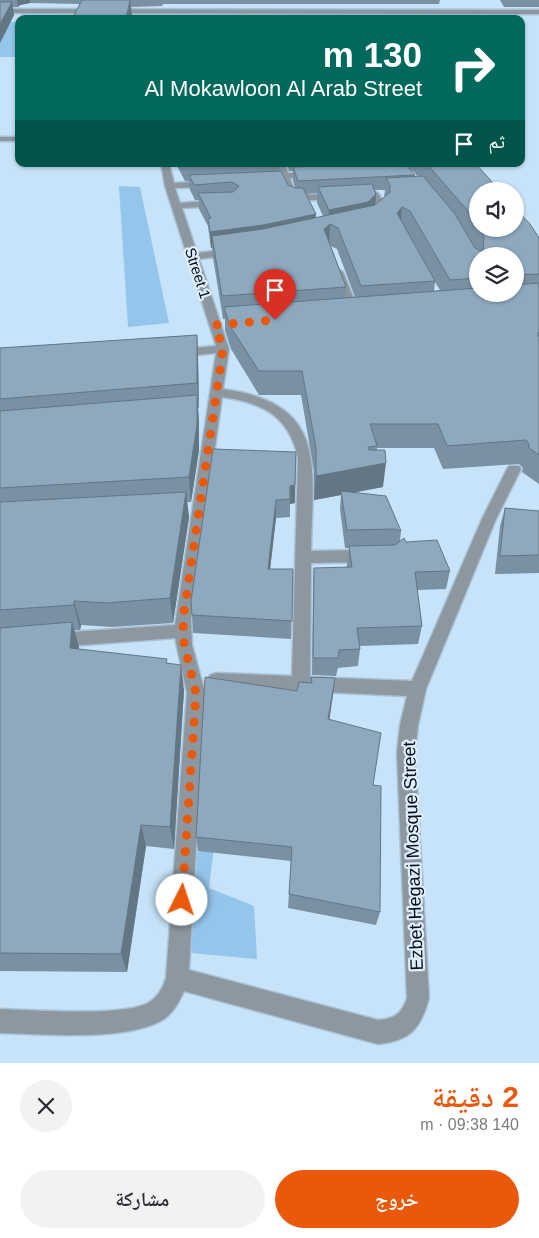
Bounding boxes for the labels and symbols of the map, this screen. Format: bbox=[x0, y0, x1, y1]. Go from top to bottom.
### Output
street label: Street 1 bbox=[182, 245, 214, 301]
pin bbox=[254, 269, 296, 320]
street label: Ezbet Hegazi Mosque Street bbox=[399, 741, 427, 971]
position arrow bbox=[155, 873, 207, 925]

